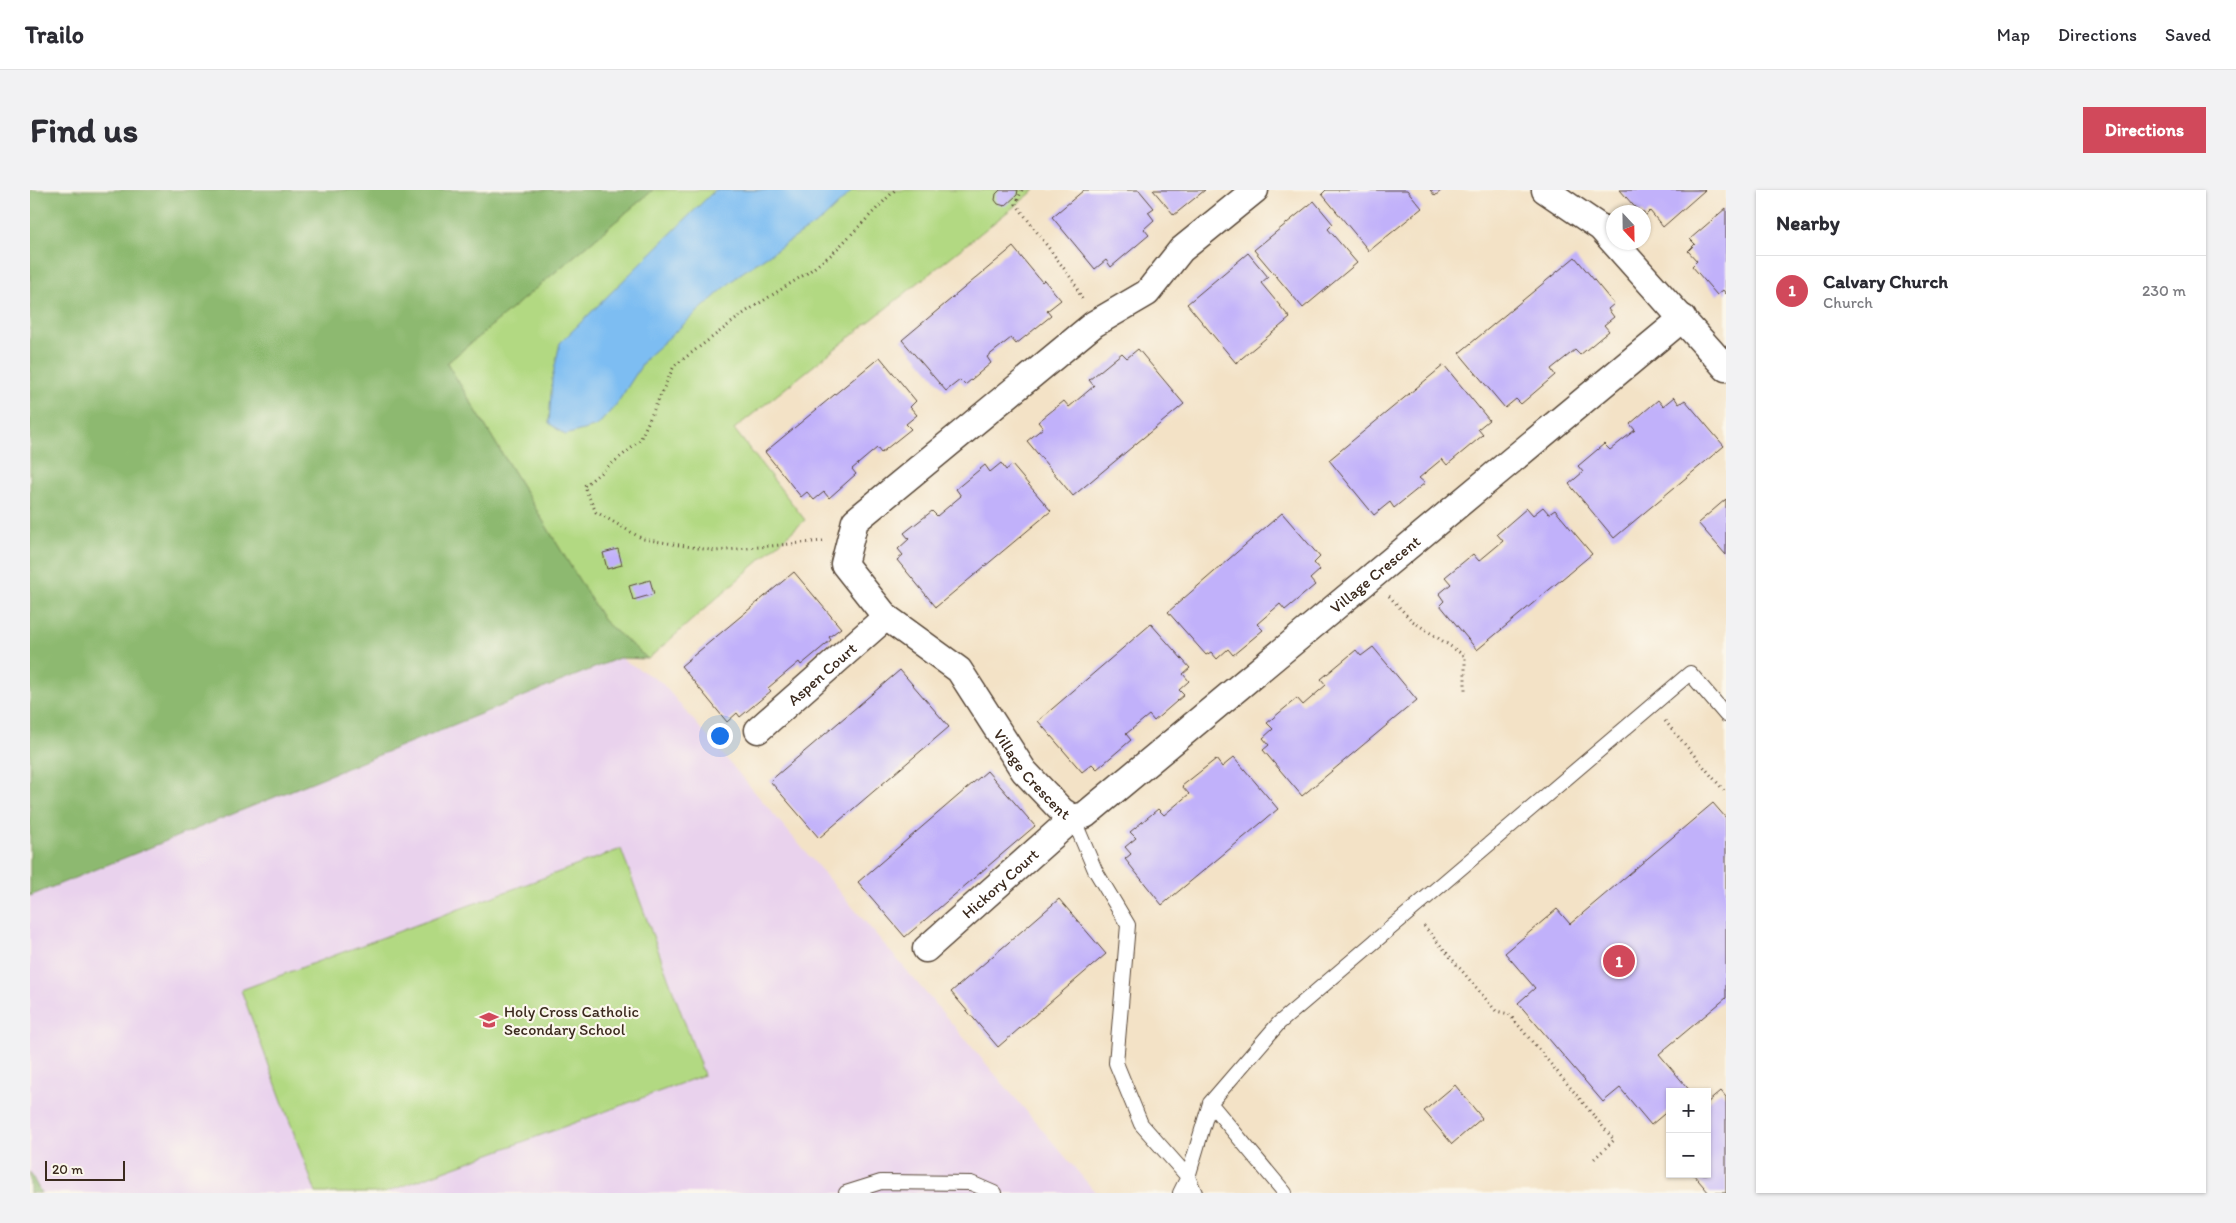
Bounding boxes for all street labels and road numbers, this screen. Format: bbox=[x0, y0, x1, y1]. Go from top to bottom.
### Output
street label: Village Crescent bbox=[1326, 531, 1424, 617]
street label: Aspen Court bbox=[783, 638, 860, 709]
street label: Village Crescent bbox=[990, 725, 1074, 823]
street label: Hickory Court bbox=[958, 844, 1042, 922]

